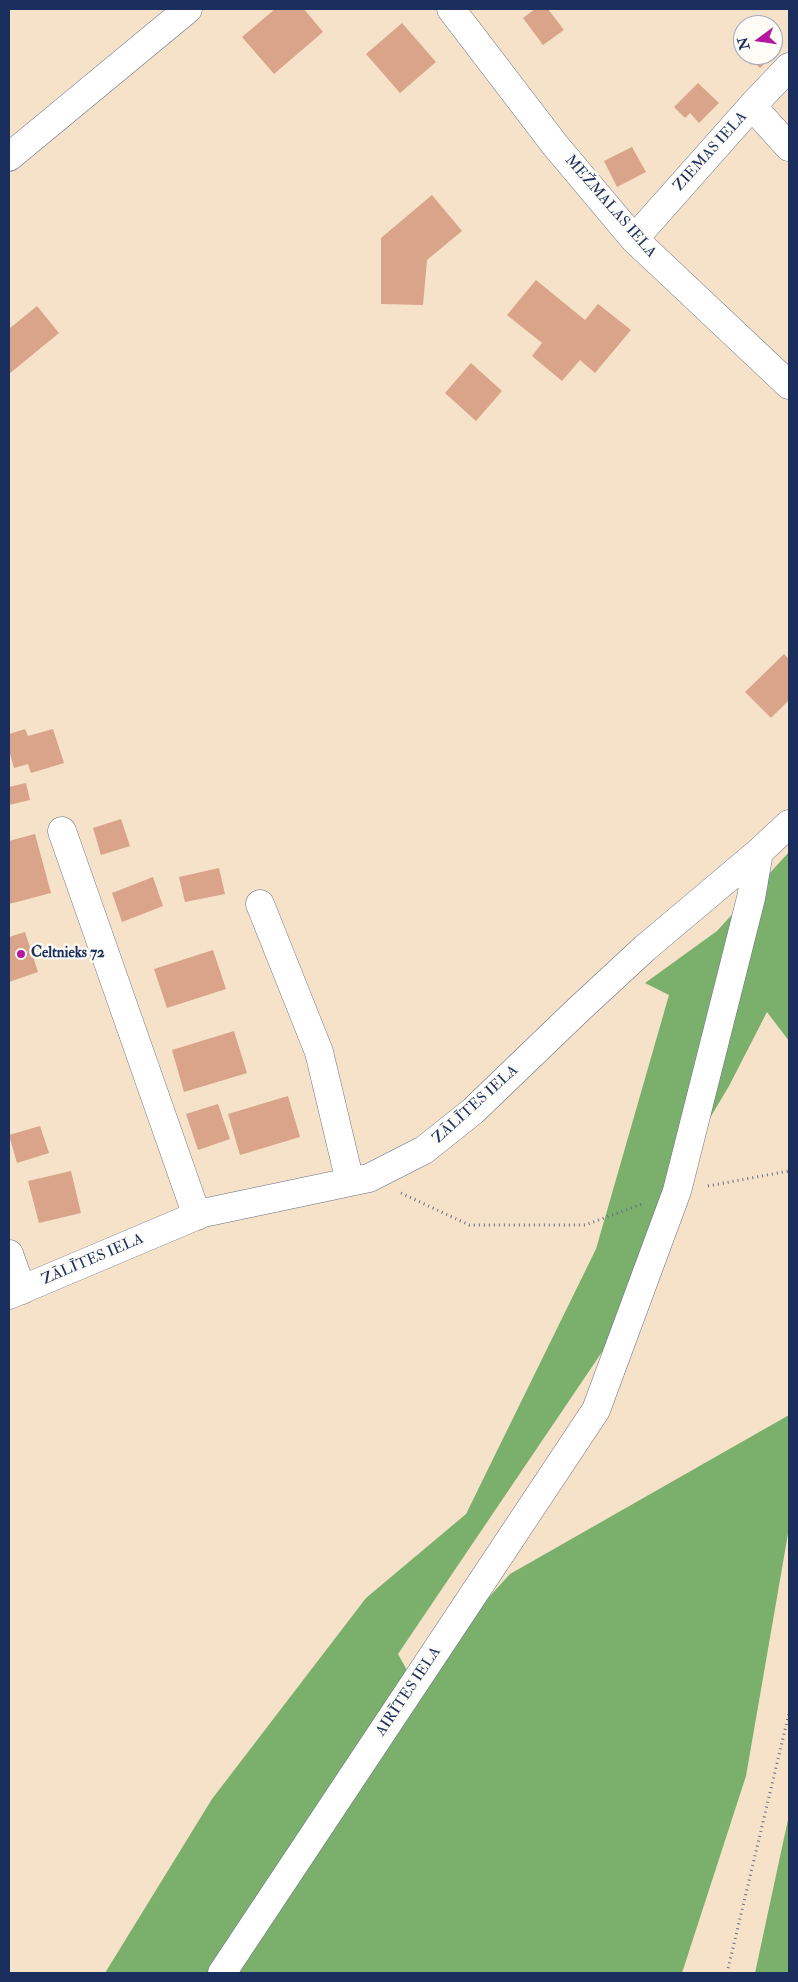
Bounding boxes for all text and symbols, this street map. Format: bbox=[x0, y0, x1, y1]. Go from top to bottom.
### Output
north arrow bbox=[733, 15, 783, 65]
text: N bbox=[734, 35, 754, 52]
street label: ZIEMAS IELA bbox=[670, 108, 752, 196]
street label: MEŽMALAS IELA bbox=[560, 152, 660, 262]
place label: Celtnieks 72 bbox=[31, 945, 105, 963]
marker: Celtnieks 72 bbox=[15, 948, 27, 960]
street label: ZĀLĪTES IELA bbox=[430, 1062, 522, 1148]
street label: ZĀLĪTES IELA bbox=[39, 1230, 147, 1290]
street label: AIRĪTES IELA bbox=[373, 1644, 445, 1740]

